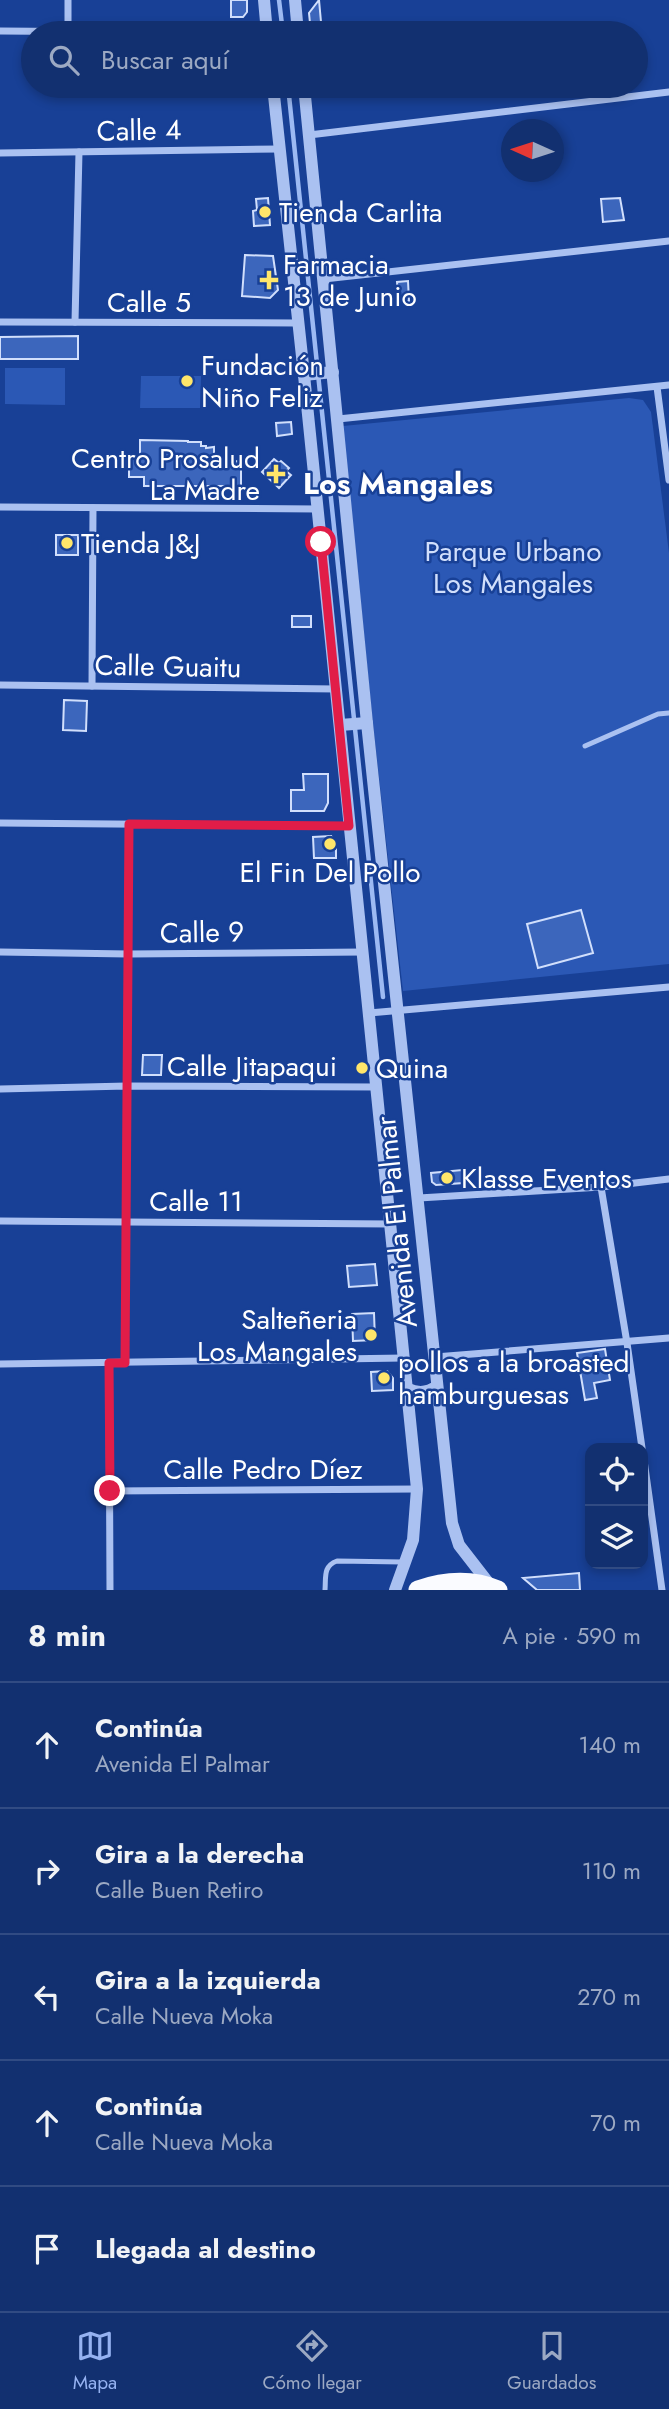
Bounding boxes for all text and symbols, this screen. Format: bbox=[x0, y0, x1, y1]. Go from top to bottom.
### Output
search box bbox=[21, 21, 648, 98]
icon: search bbox=[45, 41, 83, 79]
text: Buscar aquí bbox=[101, 41, 229, 79]
street label: Calle 4 bbox=[96, 109, 182, 152]
north arrow bbox=[501, 119, 564, 182]
place label: Tienda Carlita bbox=[279, 192, 442, 233]
marker: Tienda Carlita bbox=[257, 204, 273, 220]
place label: Farmacia 13 de Junio bbox=[283, 244, 417, 317]
marker: Farmacia 13 de Junio bbox=[261, 272, 277, 288]
street label: Calle 5 bbox=[107, 282, 191, 323]
place label: Fundación Niño Feliz bbox=[201, 345, 324, 418]
marker: Fundación Niño Feliz bbox=[179, 373, 195, 389]
place label: Centro Prosalud La Madre bbox=[71, 438, 260, 511]
district label: Los Mangales bbox=[303, 462, 493, 505]
marker: Centro Prosalud La Madre bbox=[266, 464, 286, 484]
place label: Tienda J&J bbox=[81, 523, 201, 564]
route start bbox=[305, 526, 336, 557]
park label: Parque Urbano Los Mangales bbox=[424, 531, 602, 604]
marker: Tienda J&J bbox=[59, 535, 75, 551]
street label: Calle Guaitu bbox=[94, 645, 242, 688]
marker: El Fin Del Pollo bbox=[322, 836, 338, 852]
place label: El Fin Del Pollo bbox=[240, 852, 420, 893]
street label: Calle 9 bbox=[159, 911, 245, 954]
street label: Calle Jitapaqui bbox=[167, 1046, 337, 1087]
place label: Quina bbox=[376, 1048, 448, 1089]
marker: Quina bbox=[354, 1060, 370, 1076]
street label: Avenida El Palmar bbox=[365, 1114, 428, 1330]
place label: Klasse Eventos bbox=[461, 1158, 632, 1199]
marker: Klasse Eventos bbox=[439, 1170, 455, 1186]
street label: Calle 11 bbox=[149, 1181, 243, 1222]
place label: Salteñeria Los Mangales bbox=[197, 1299, 357, 1372]
marker: Salteñeria Los Mangales bbox=[363, 1327, 379, 1343]
place label: pollos a la broasted hamburguesas bbox=[398, 1342, 630, 1415]
marker: pollos a la broasted hamburguesas bbox=[376, 1370, 392, 1386]
map controls bbox=[585, 1443, 648, 1569]
button: locate bbox=[585, 1443, 648, 1506]
street label: Calle Pedro Díez bbox=[163, 1449, 363, 1490]
route end bbox=[94, 1475, 125, 1506]
button: layers bbox=[585, 1506, 648, 1569]
text: 8 min bbox=[28, 1614, 106, 1657]
text: A pie · 590 m bbox=[502, 1619, 641, 1653]
text: Continúa bbox=[95, 1709, 203, 1747]
icon: ahead bbox=[28, 1726, 66, 1764]
text: 140 m bbox=[579, 1728, 641, 1762]
text: Avenida El Palmar bbox=[95, 1747, 270, 1781]
text: Gira a la derecha bbox=[95, 1835, 304, 1873]
icon: right bbox=[28, 1852, 66, 1890]
text: 110 m bbox=[582, 1854, 641, 1888]
text: Calle Buen Retiro bbox=[95, 1873, 263, 1907]
text: Gira a la izquierda bbox=[95, 1961, 321, 1999]
icon: left bbox=[28, 1978, 66, 2016]
text: 270 m bbox=[577, 1980, 641, 2014]
text: Calle Nueva Moka bbox=[95, 1999, 273, 2033]
text: Continúa bbox=[95, 2087, 203, 2125]
icon: ahead bbox=[28, 2104, 66, 2142]
text: 70 m bbox=[590, 2106, 641, 2140]
text: Calle Nueva Moka bbox=[95, 2125, 273, 2159]
icon: arrive bbox=[28, 2230, 66, 2268]
text: Llegada al destino bbox=[95, 2230, 316, 2268]
tab: Mapa bbox=[73, 2327, 117, 2396]
tab: Cómo llegar bbox=[262, 2327, 362, 2396]
tab: Guardados bbox=[507, 2327, 596, 2396]

